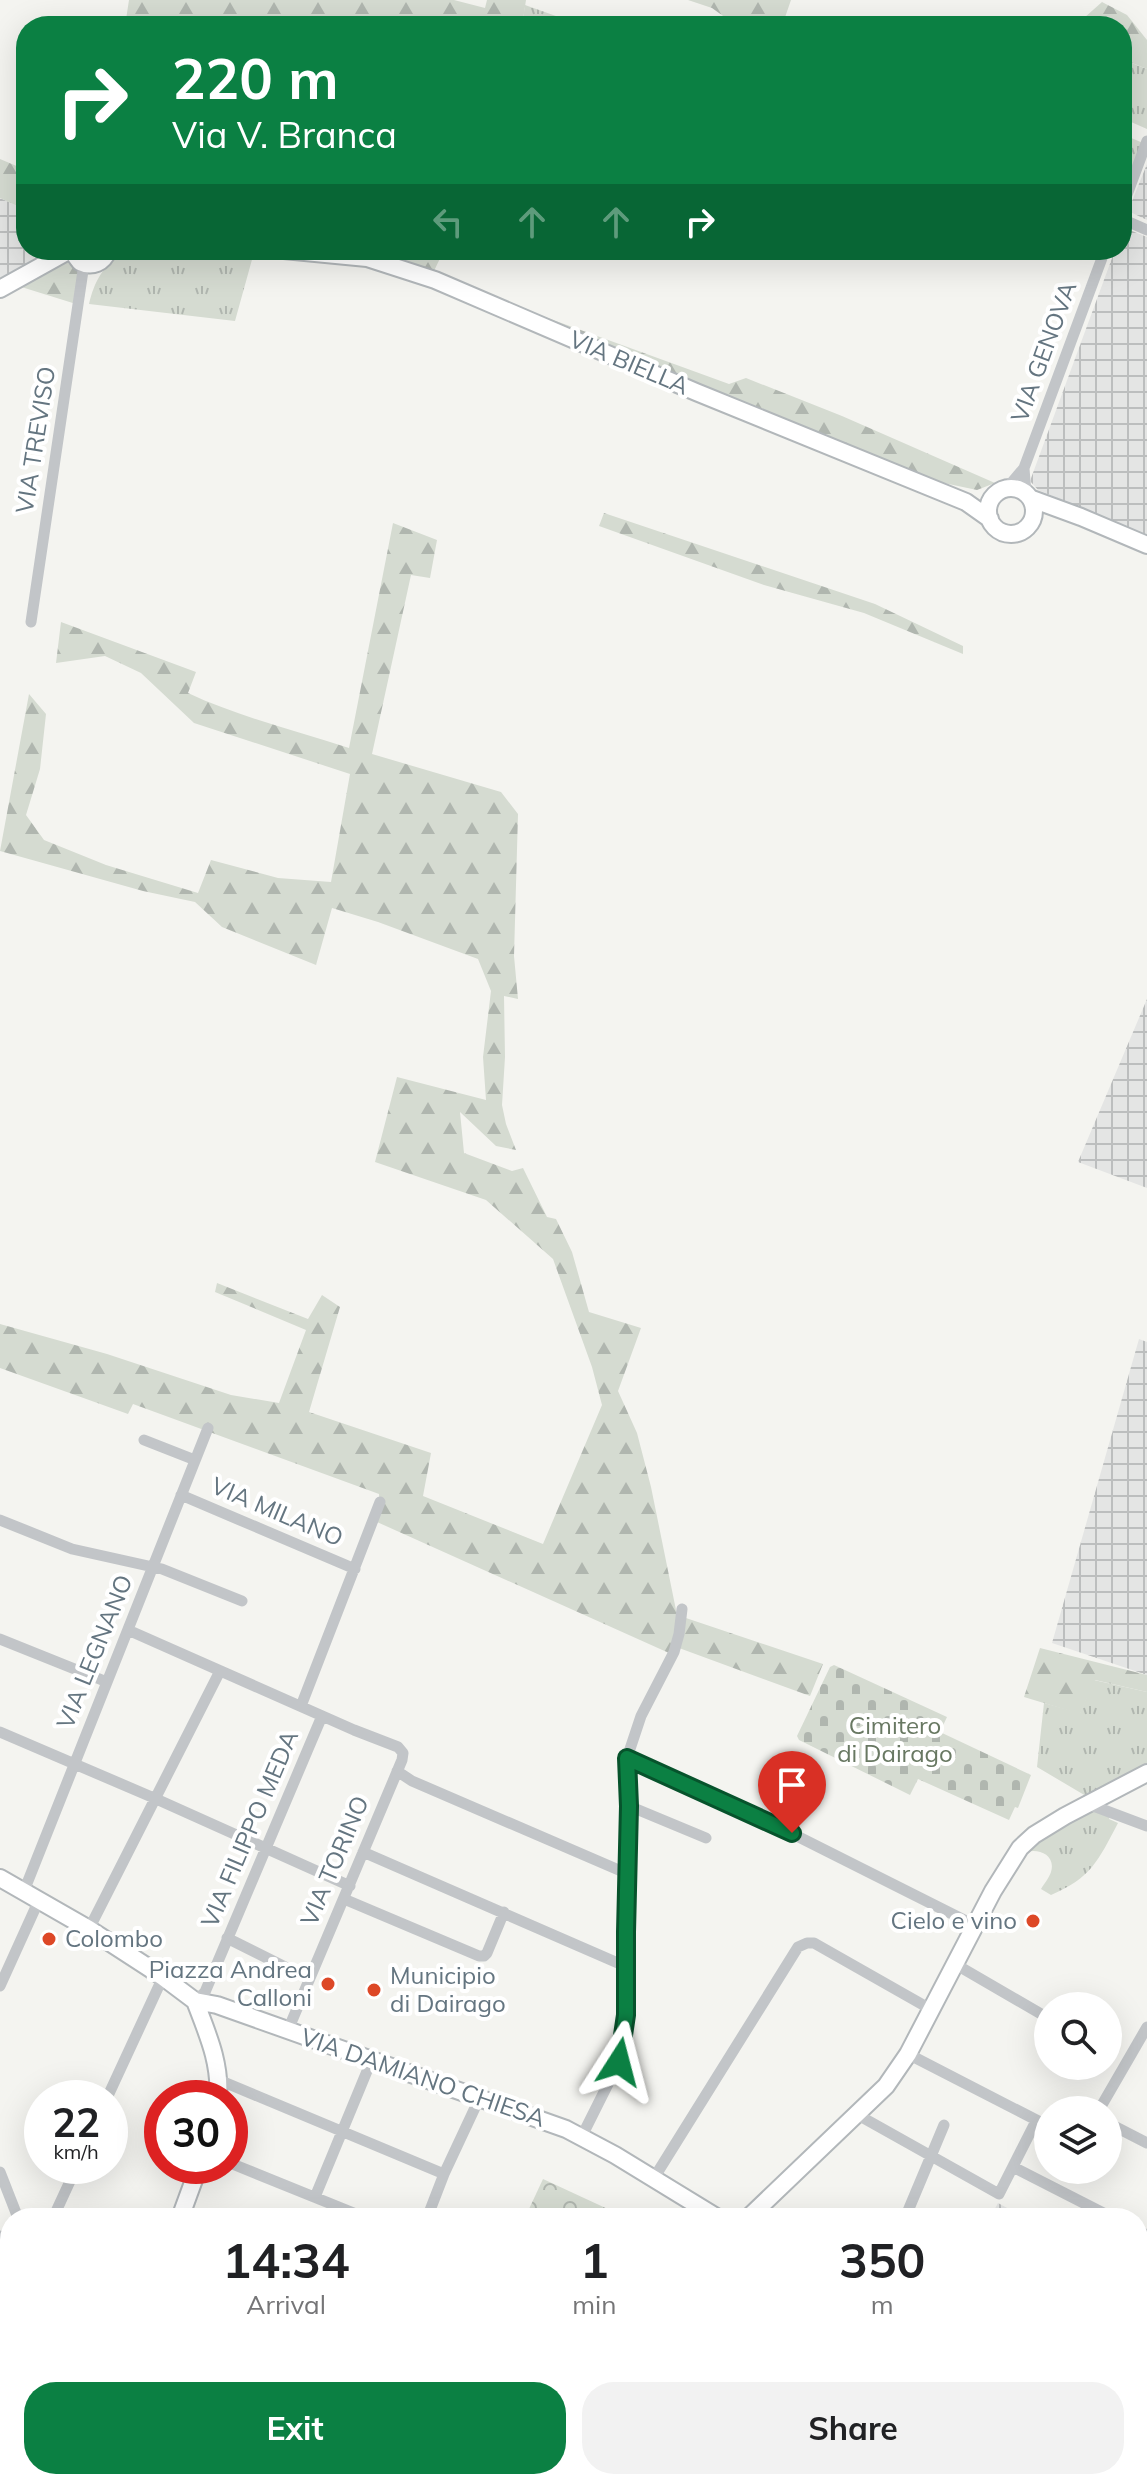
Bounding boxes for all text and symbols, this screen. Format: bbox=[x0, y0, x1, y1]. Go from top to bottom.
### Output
text: 220 m bbox=[172, 43, 339, 113]
icon: right bbox=[40, 48, 144, 152]
text: Via V. Branca bbox=[172, 112, 397, 157]
icon: left bbox=[426, 200, 470, 244]
icon: ahead bbox=[510, 200, 554, 244]
icon: ahead bbox=[594, 200, 638, 244]
icon: right bbox=[678, 200, 722, 244]
street label: VIA GENOVA bbox=[1004, 277, 1083, 426]
street label: VIA BIELLA bbox=[565, 323, 694, 401]
street label: VIA TREVISO bbox=[9, 364, 61, 515]
street label: VIA MILANO bbox=[207, 1470, 348, 1552]
street label: VIA LEGNANO bbox=[50, 1570, 139, 1733]
park label: Cimitero di Dairago bbox=[837, 1710, 953, 1768]
street label: VIA FILIPPO MEDA bbox=[194, 1725, 304, 1932]
pin bbox=[758, 1751, 826, 1833]
icon: arrive bbox=[770, 1763, 814, 1807]
street label: VIA TORINO bbox=[293, 1791, 375, 1930]
place label: Cielo e vino bbox=[891, 1905, 1017, 1935]
marker: Cielo e vino bbox=[1024, 1912, 1042, 1930]
place label: Colombo bbox=[65, 1923, 163, 1953]
marker: Colombo bbox=[40, 1930, 58, 1948]
place label: Piazza Andrea Calloni bbox=[149, 1954, 312, 2012]
place label: Municipio di Dairago bbox=[390, 1960, 506, 2018]
marker: Piazza Andrea Calloni bbox=[319, 1975, 337, 1993]
marker: Municipio di Dairago bbox=[365, 1981, 383, 1999]
map controls bbox=[1034, 1992, 1122, 2184]
button: search bbox=[1034, 1992, 1122, 2080]
position arrow bbox=[577, 2020, 661, 2104]
street label: VIA DAMIANO CHIESA bbox=[297, 2021, 550, 2133]
speed limit sign: 30 bbox=[144, 2080, 248, 2184]
button: layers bbox=[1034, 2096, 1122, 2184]
text: 22 bbox=[52, 2097, 100, 2147]
text: km/h bbox=[53, 2139, 99, 2164]
text: 14:34 bbox=[223, 2230, 350, 2290]
text: 1 bbox=[580, 2230, 609, 2290]
text: 350 bbox=[839, 2230, 925, 2290]
text: Arrival bbox=[246, 2288, 326, 2321]
text: min bbox=[572, 2288, 616, 2321]
text: m bbox=[871, 2288, 894, 2321]
button: Exit bbox=[24, 2382, 566, 2474]
button: Share bbox=[582, 2382, 1124, 2474]

